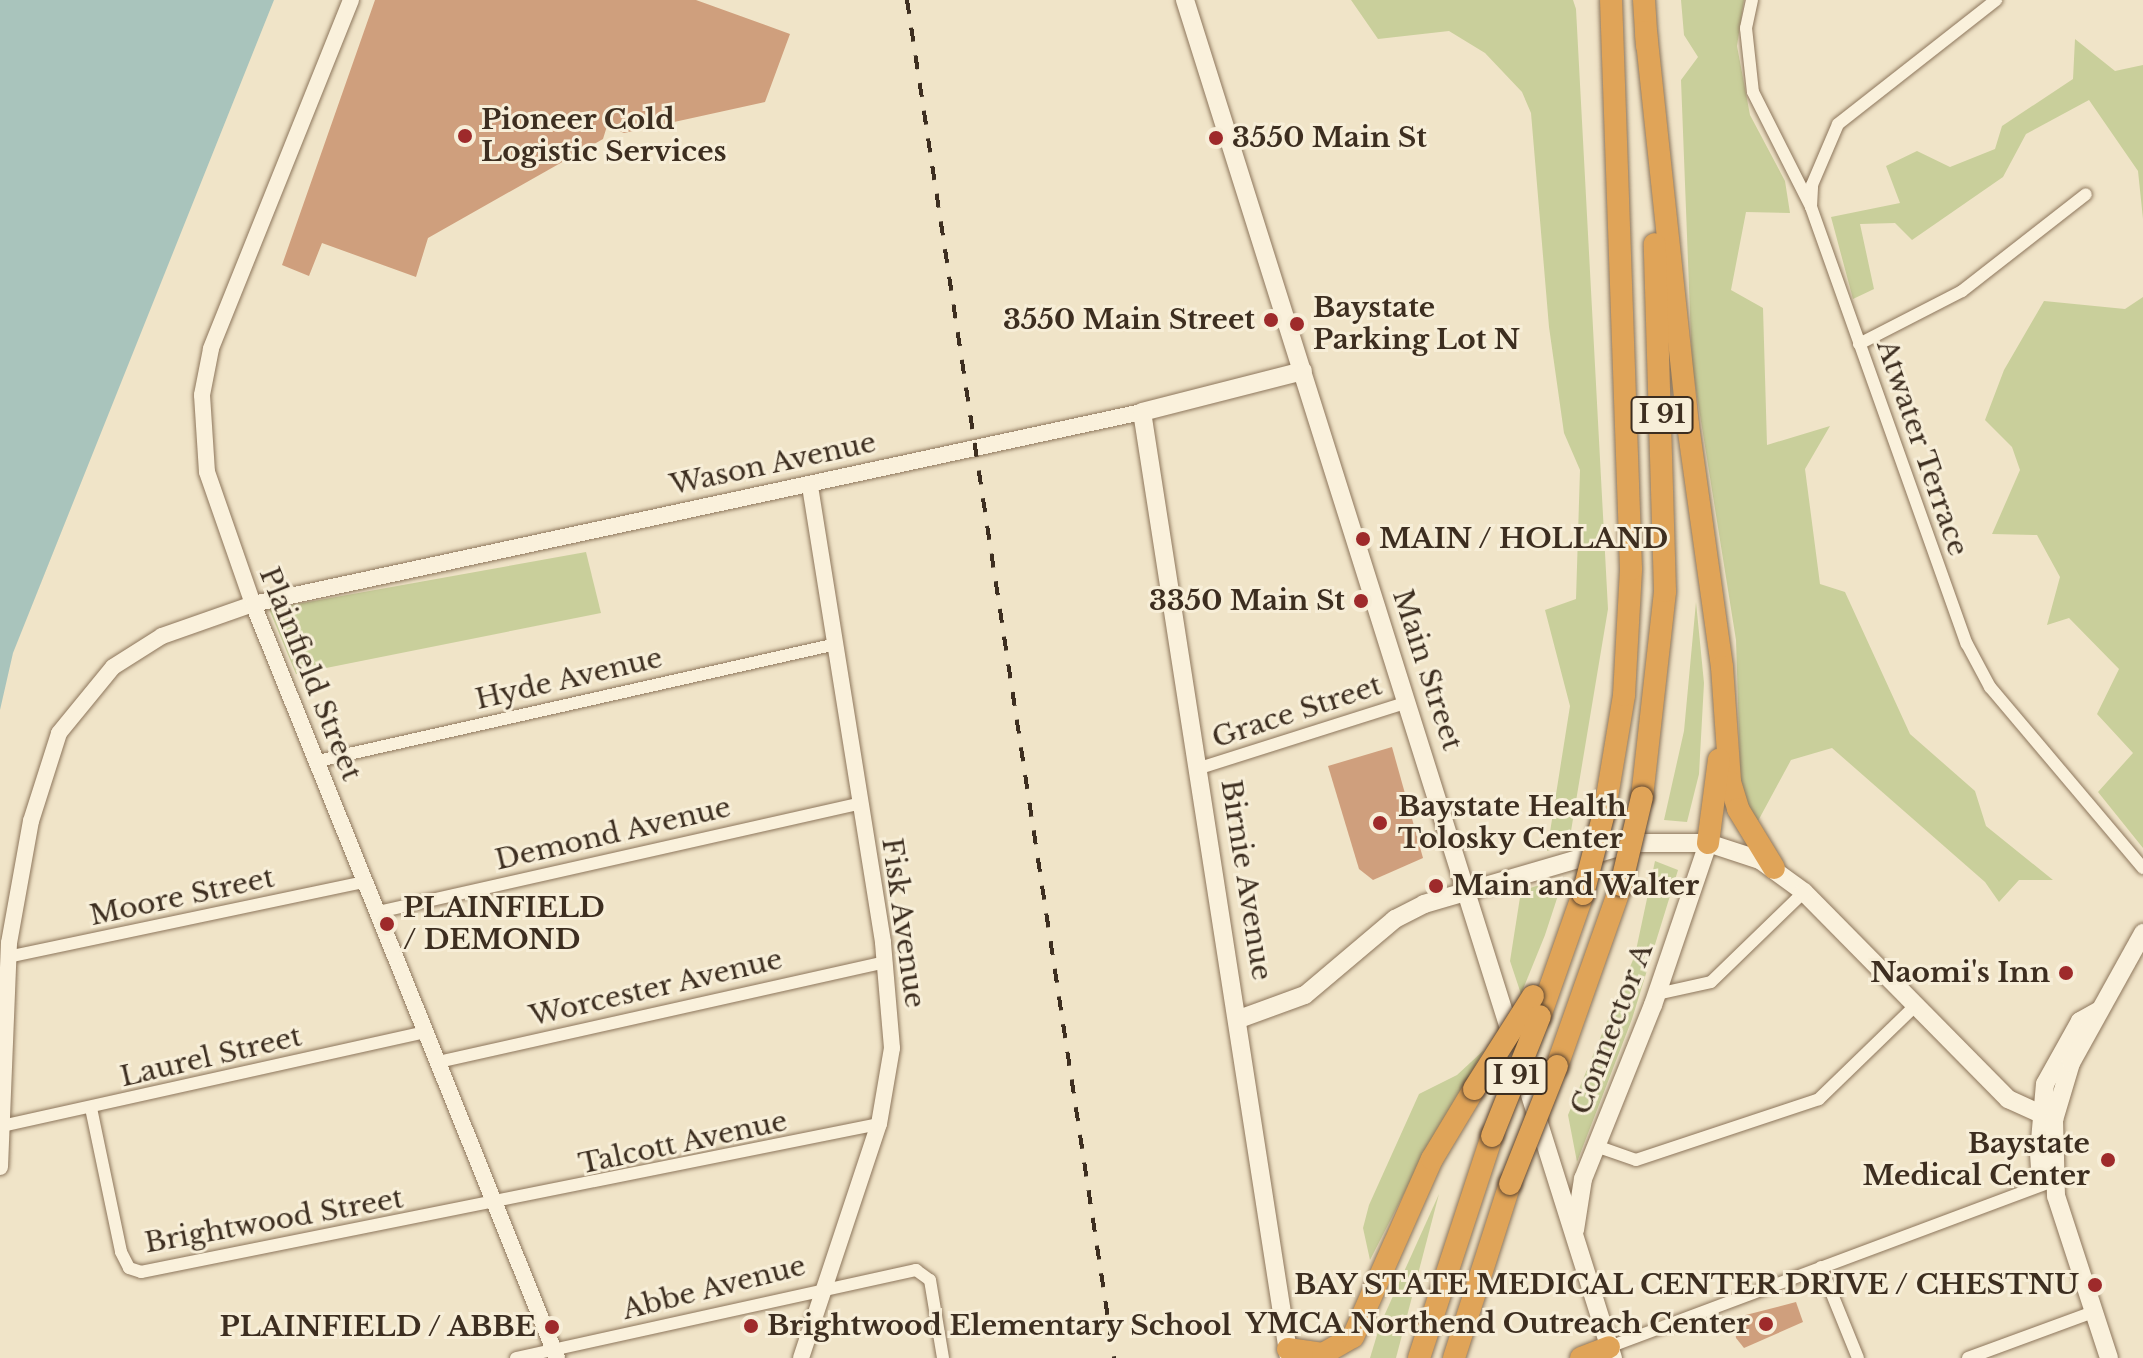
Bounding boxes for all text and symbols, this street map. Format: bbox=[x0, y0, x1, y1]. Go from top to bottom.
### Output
place label: Pioneer Cold Logistic Services bbox=[481, 103, 727, 169]
place label: 3550 Main St bbox=[1232, 121, 1427, 155]
marker: Pioneer Cold Logistic Services bbox=[456, 127, 474, 145]
marker: 3550 Main St bbox=[1207, 129, 1225, 147]
place label: Baystate Parking Lot N bbox=[1313, 291, 1520, 357]
place label: 3550 Main Street bbox=[1003, 303, 1255, 337]
marker: 3550 Main Street bbox=[1262, 311, 1280, 329]
marker: Baystate Parking Lot N bbox=[1288, 315, 1306, 333]
street label: Atwater Terrace bbox=[1869, 335, 1975, 561]
road number: I 91 bbox=[1630, 393, 1694, 437]
street label: Wason Avenue bbox=[666, 426, 880, 502]
place label: MAIN / HOLLAND bbox=[1379, 522, 1669, 556]
marker: MAIN / HOLLAND bbox=[1354, 530, 1372, 548]
street label: Plainfield Street bbox=[252, 562, 368, 786]
place label: 3350 Main St bbox=[1149, 584, 1345, 618]
street label: Main Street bbox=[1385, 585, 1469, 755]
marker: 3350 Main St bbox=[1352, 592, 1370, 610]
street label: Hyde Avenue bbox=[472, 641, 666, 717]
street label: Grace Street bbox=[1208, 669, 1386, 755]
street label: Birnie Avenue bbox=[1213, 777, 1279, 983]
street label: Demond Avenue bbox=[491, 790, 735, 878]
place label: Baystate Health Tolosky Center bbox=[1398, 790, 1627, 856]
marker: Baystate Health Tolosky Center bbox=[1369, 812, 1391, 834]
street label: Fisk Avenue bbox=[874, 835, 932, 1011]
street label: Moore Street bbox=[87, 861, 277, 933]
place label: Main and Walter bbox=[1452, 869, 1700, 903]
marker: Main and Walter bbox=[1427, 877, 1445, 895]
place label: PLAINFIELD / DEMOND bbox=[403, 891, 605, 957]
marker: PLAINFIELD / DEMOND bbox=[378, 915, 396, 933]
street label: Connector A bbox=[1564, 938, 1660, 1120]
street label: Worcester Avenue bbox=[525, 942, 787, 1034]
place label: Naomi's Inn bbox=[1870, 956, 2050, 990]
marker: Naomi's Inn bbox=[2057, 964, 2075, 982]
street label: Laurel Street bbox=[117, 1020, 305, 1094]
road number: I 91 bbox=[1484, 1054, 1548, 1098]
street label: Talcott Avenue bbox=[575, 1104, 791, 1182]
place label: Baystate Medical Center bbox=[1863, 1127, 2090, 1193]
marker: Baystate Medical Center bbox=[2097, 1149, 2119, 1171]
street label: Brightwood Street bbox=[142, 1182, 406, 1260]
street label: Abbe Avenue bbox=[618, 1249, 810, 1327]
place label: BAY STATE MEDICAL CENTER DRIVE / CHESTNU bbox=[1290, 1268, 2079, 1302]
marker: BAY STATE MEDICAL CENTER DRIVE / CHESTNU bbox=[2086, 1276, 2104, 1294]
place label: YMCA Northend Outreach Center bbox=[1244, 1307, 1750, 1341]
place label: Brightwood Elementary School bbox=[767, 1309, 1232, 1343]
place label: PLAINFIELD / ABBE bbox=[217, 1310, 536, 1344]
marker: YMCA Northend Outreach Center bbox=[1757, 1315, 1775, 1333]
marker: Brightwood Elementary School bbox=[742, 1317, 760, 1335]
marker: PLAINFIELD / ABBE bbox=[543, 1318, 561, 1336]

